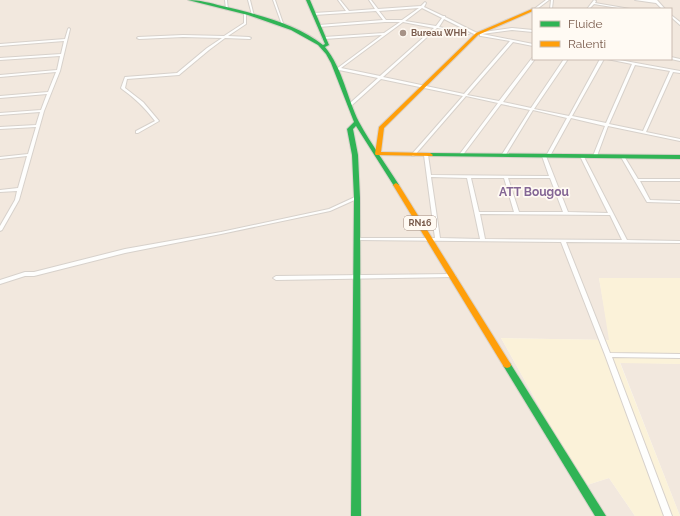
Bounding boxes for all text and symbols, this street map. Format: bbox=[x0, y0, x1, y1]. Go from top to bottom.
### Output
legend bbox=[532, 8, 672, 60]
text: Fluide bbox=[568, 17, 603, 31]
marker: Bureau WHH bbox=[398, 28, 408, 38]
place label: Bureau WHH bbox=[411, 28, 467, 38]
text: Ralenti bbox=[568, 37, 606, 51]
district label: ATT Bougou bbox=[499, 185, 569, 199]
road number: RN16 bbox=[404, 216, 436, 230]

